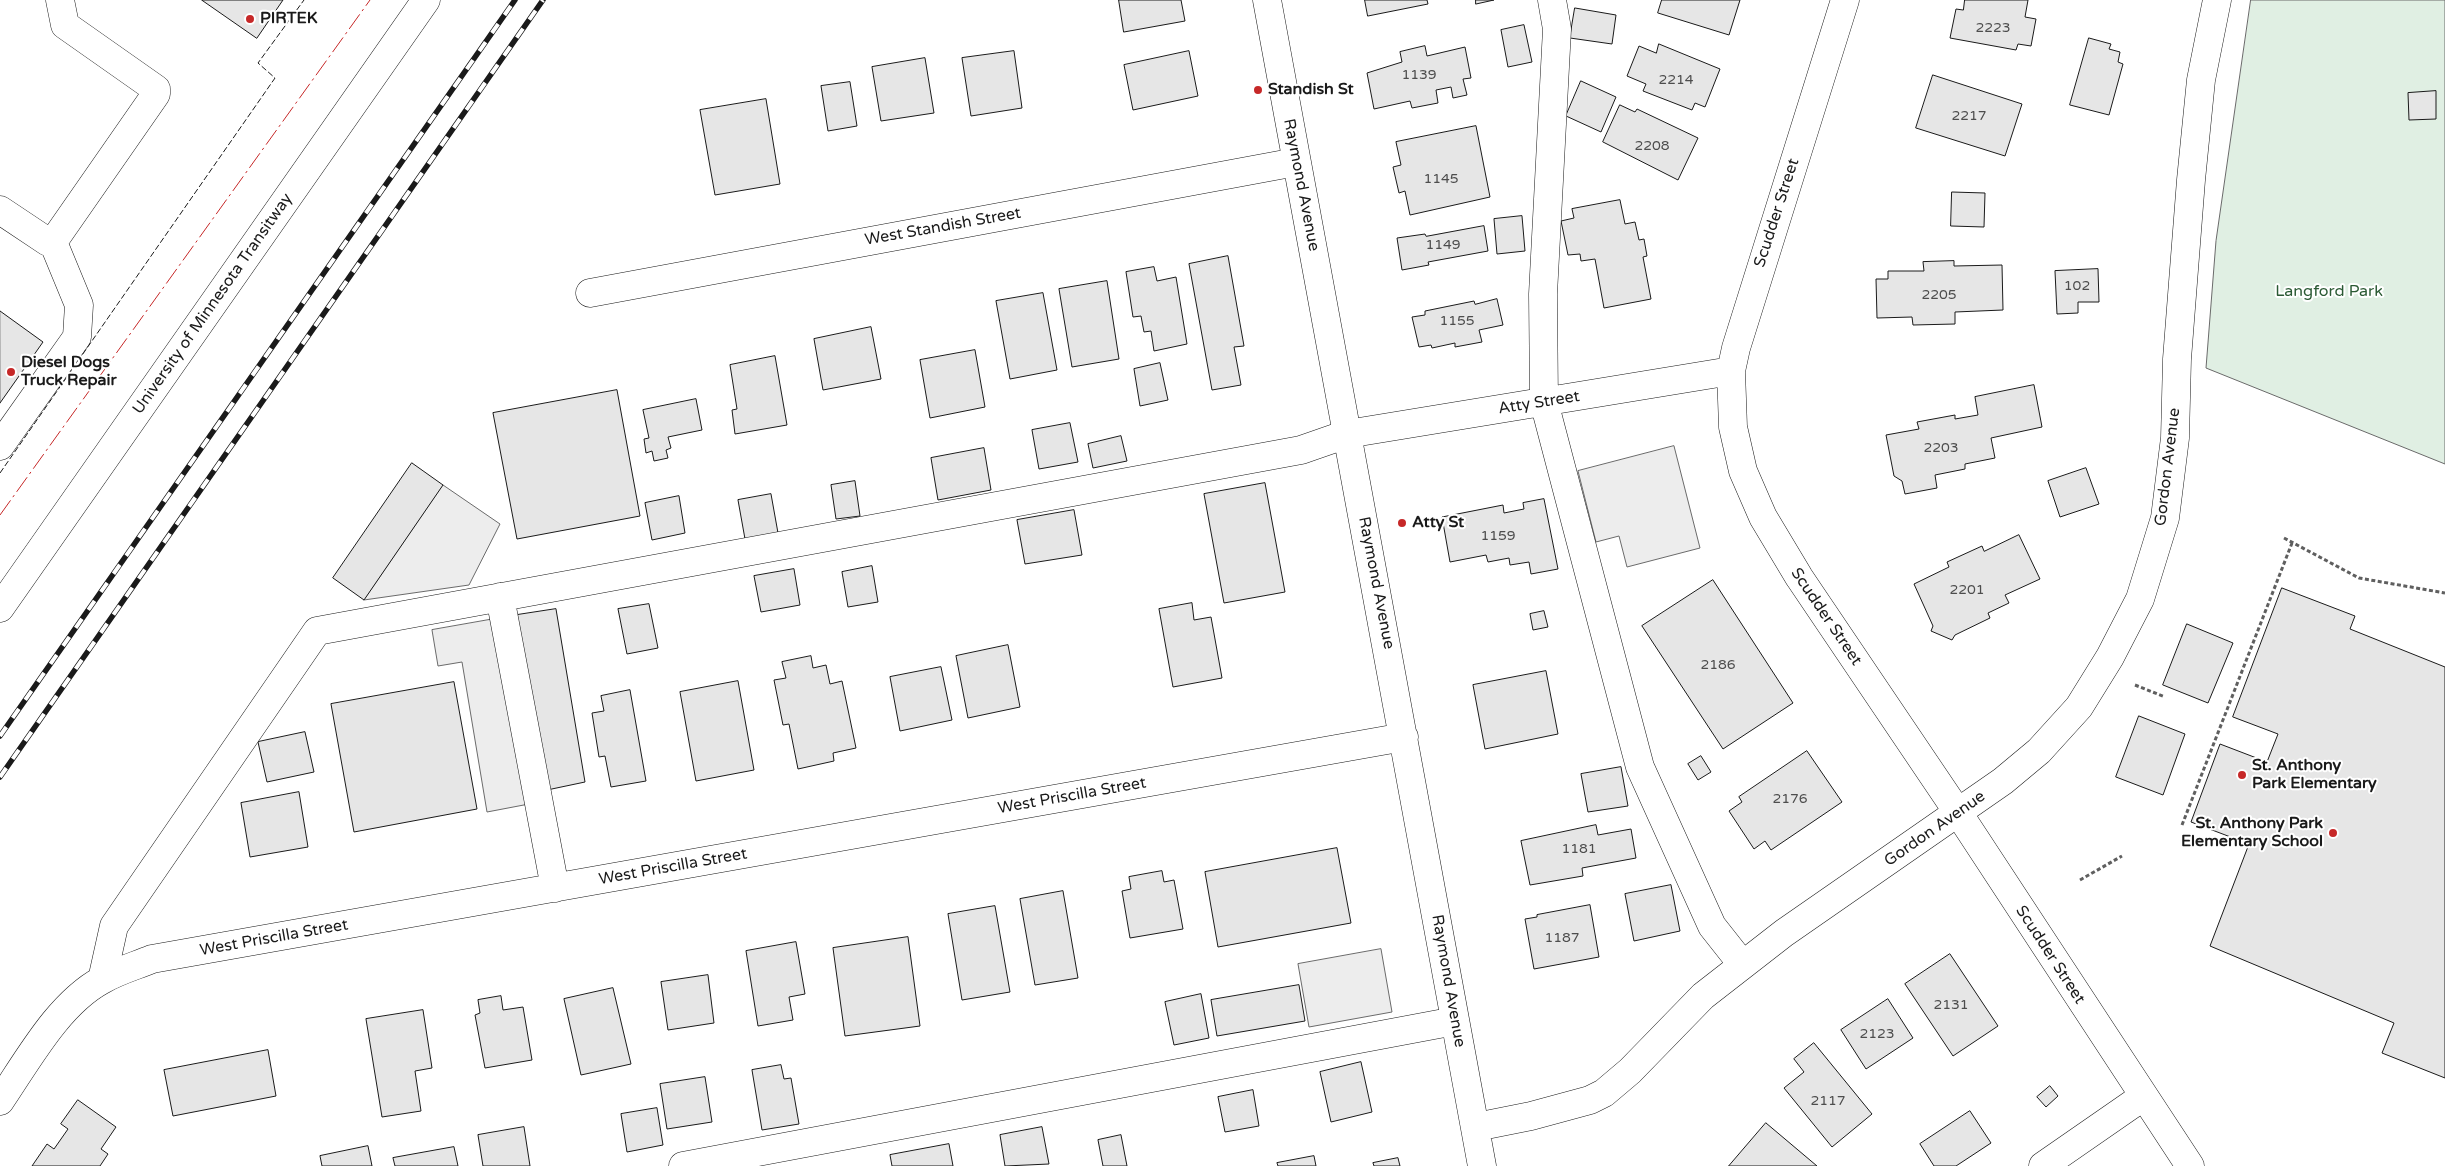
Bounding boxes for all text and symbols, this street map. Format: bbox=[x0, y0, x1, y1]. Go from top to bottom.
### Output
place label: PIRTEK bbox=[260, 9, 317, 29]
marker: PIRTEK bbox=[244, 13, 256, 25]
house number: 2223 bbox=[1975, 20, 2011, 36]
house number: 1139 bbox=[1401, 67, 1437, 83]
house number: 2214 bbox=[1658, 72, 1694, 88]
place label: Standish St bbox=[1268, 80, 1354, 100]
marker: Standish St bbox=[1252, 84, 1264, 96]
house number: 2217 bbox=[1951, 108, 1987, 124]
street label: Raymond Avenue bbox=[1279, 117, 1323, 253]
house number: 2208 bbox=[1634, 138, 1670, 154]
street label: Scudder Street bbox=[1750, 156, 1804, 270]
house number: 1145 bbox=[1423, 171, 1459, 187]
street label: University of Minnesota Transitway bbox=[129, 190, 297, 418]
street label: West Standish Street bbox=[863, 204, 1023, 250]
house number: 1149 bbox=[1425, 237, 1461, 253]
house number: 102 bbox=[2064, 278, 2090, 294]
park label: Langford Park bbox=[2275, 282, 2383, 302]
house number: 2205 bbox=[1921, 287, 1957, 303]
house number: 1155 bbox=[1439, 313, 1475, 329]
place label: Diesel Dogs Truck Repair bbox=[21, 353, 117, 391]
marker: Diesel Dogs Truck Repair bbox=[5, 366, 17, 378]
street label: Atty Street bbox=[1497, 387, 1581, 419]
street label: Gordon Avenue bbox=[2151, 407, 2185, 527]
house number: 2203 bbox=[1923, 440, 1959, 456]
place label: Atty St bbox=[1412, 513, 1464, 533]
street label: Raymond Avenue bbox=[1354, 515, 1398, 651]
marker: Atty St bbox=[1396, 517, 1408, 529]
house number: 1159 bbox=[1480, 528, 1516, 544]
street label: Scudder Street bbox=[1786, 565, 1866, 669]
house number: 2201 bbox=[1949, 582, 1985, 598]
house number: 2186 bbox=[1700, 657, 1736, 673]
place label: St. Anthony Park Elementary bbox=[2252, 756, 2377, 794]
marker: St. Anthony Park Elementary bbox=[2236, 769, 2248, 781]
street label: West Priscilla Street bbox=[996, 774, 1148, 818]
street label: Gordon Avenue bbox=[1881, 787, 1989, 871]
house number: 2176 bbox=[1772, 791, 1808, 807]
place label: St. Anthony Park Elementary School bbox=[2181, 814, 2323, 852]
marker: St. Anthony Park Elementary School bbox=[2327, 827, 2339, 839]
house number: 1181 bbox=[1561, 841, 1597, 857]
street label: West Priscilla Street bbox=[597, 845, 749, 889]
street label: Scudder Street bbox=[2011, 902, 2089, 1008]
street label: Raymond Avenue bbox=[1427, 913, 1469, 1049]
street label: West Priscilla Street bbox=[198, 916, 350, 960]
house number: 1187 bbox=[1544, 930, 1580, 946]
house number: 2131 bbox=[1933, 997, 1969, 1013]
house number: 2123 bbox=[1859, 1026, 1895, 1042]
house number: 2117 bbox=[1810, 1093, 1846, 1109]

